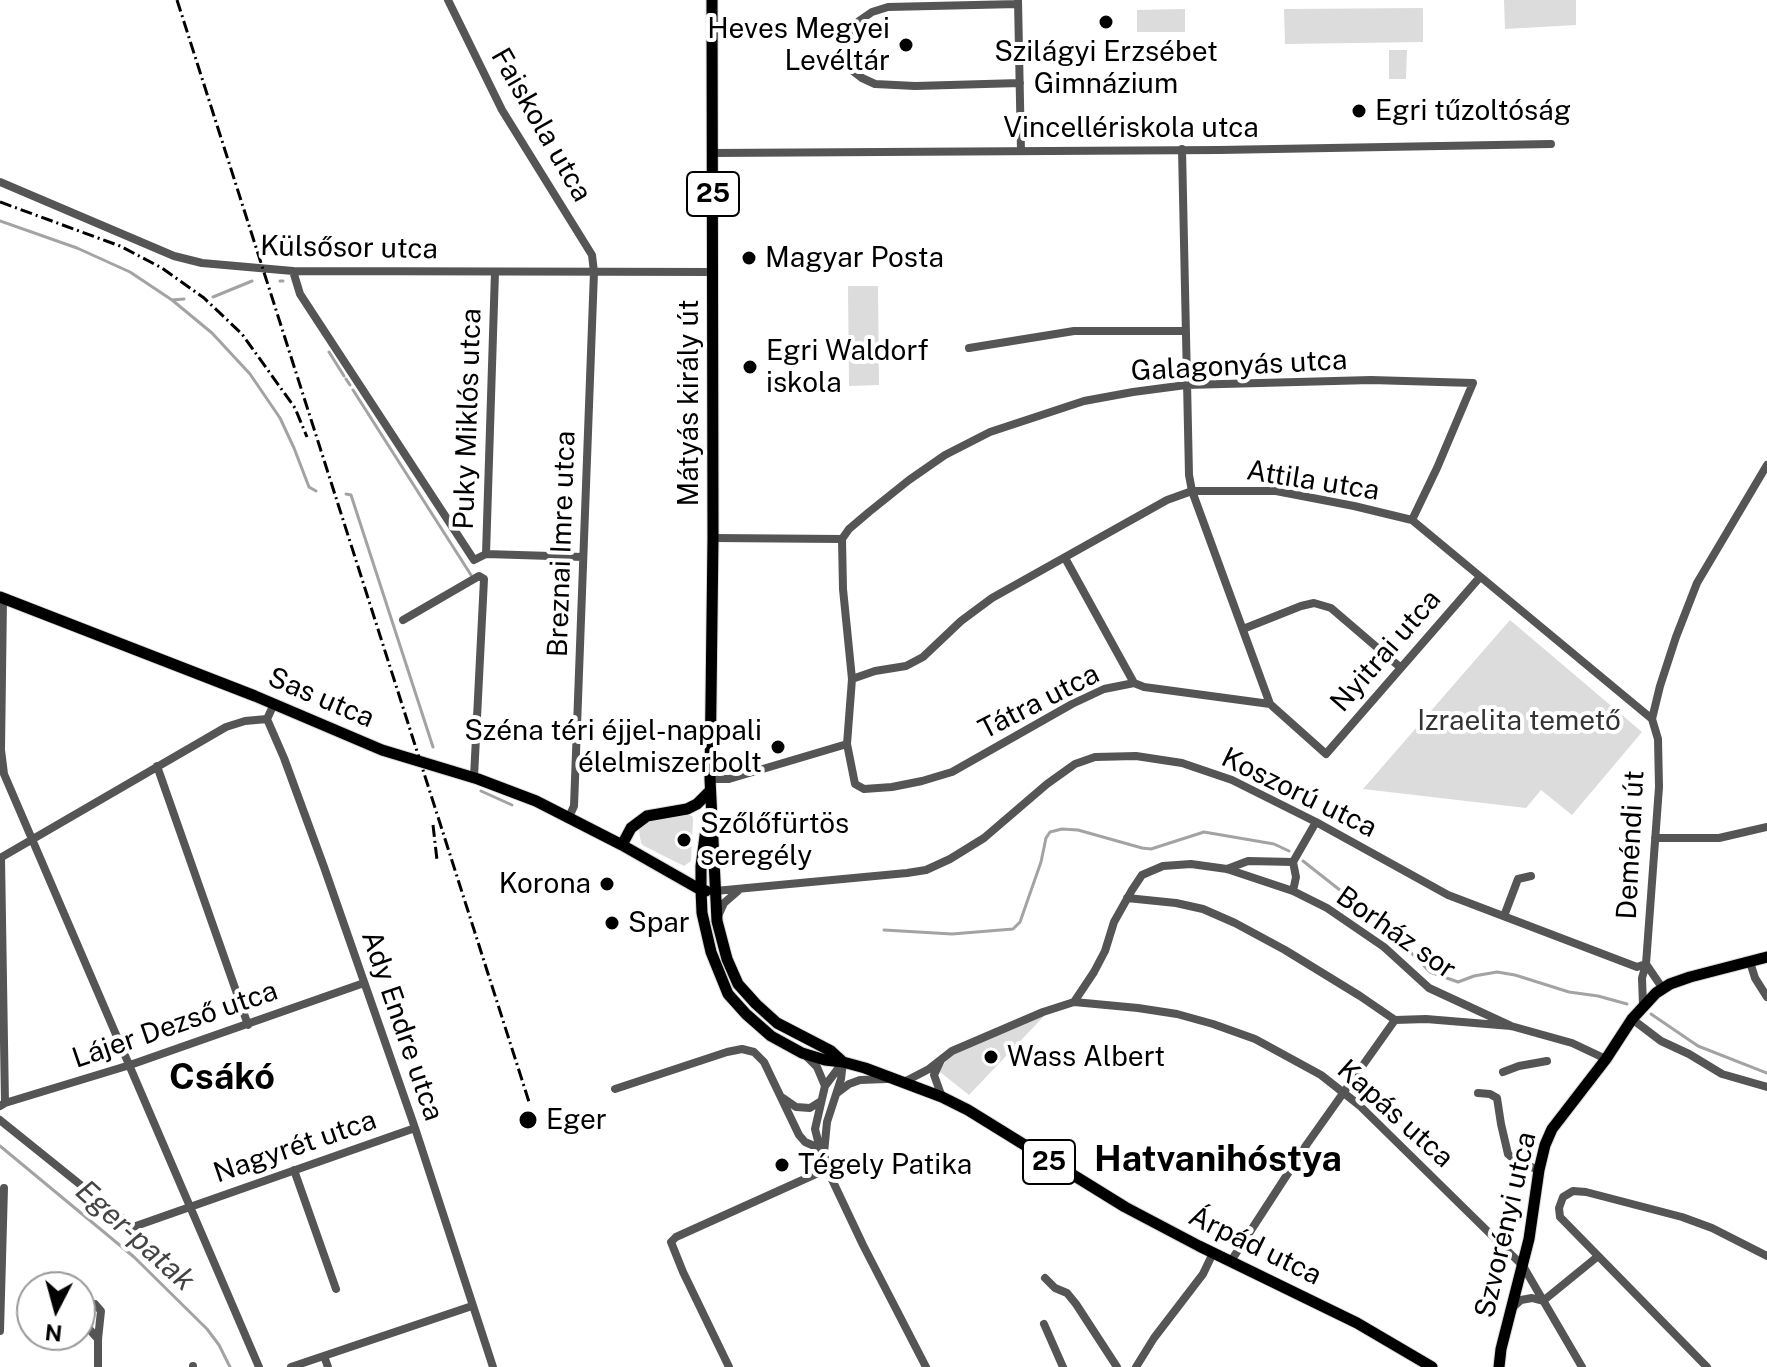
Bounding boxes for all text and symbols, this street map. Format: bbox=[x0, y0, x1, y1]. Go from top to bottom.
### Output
place label: Heves Megyei Levéltár bbox=[707, 12, 890, 78]
marker: Szilágyi Erzsébet Gimnázium bbox=[1097, 13, 1115, 31]
place label: Szilágyi Erzsébet Gimnázium bbox=[994, 35, 1218, 101]
marker: Heves Megyei Levéltár bbox=[897, 36, 915, 54]
street label: Faiskola utca bbox=[484, 42, 598, 208]
place label: Egri tűzoltóság bbox=[1375, 94, 1571, 128]
marker: Egri tűzoltóság bbox=[1350, 102, 1368, 120]
street label: Vincellériskola utca bbox=[1003, 111, 1259, 145]
road number: 25 bbox=[687, 172, 739, 216]
street label: Külsősor utca bbox=[260, 230, 438, 266]
place label: Magyar Posta bbox=[765, 241, 944, 275]
marker: Magyar Posta bbox=[740, 249, 758, 267]
street label: Mátyás király út bbox=[672, 299, 706, 507]
street label: Puky Miklós utca bbox=[447, 308, 489, 530]
place label: Egri Waldorf iskola bbox=[766, 334, 929, 400]
street label: Galagonyás utca bbox=[1130, 344, 1348, 388]
marker: Egri Waldorf iskola bbox=[741, 358, 759, 376]
street label: Breznai Imre utca bbox=[541, 430, 583, 658]
street label: Attila utca bbox=[1244, 454, 1382, 508]
street label: Nyitrai utca bbox=[1324, 583, 1448, 719]
street label: Tátra utca bbox=[973, 657, 1105, 747]
street label: Sas utca bbox=[263, 661, 379, 735]
park label: Izraelita temető bbox=[1417, 704, 1621, 738]
place label: Széna téri éjjel-nappali élelmiszerbolt bbox=[464, 714, 762, 780]
marker: Széna téri éjjel-nappali élelmiszerbolt bbox=[769, 738, 787, 756]
street label: Koszorú utca bbox=[1216, 741, 1382, 845]
street label: Deméndi út bbox=[1610, 770, 1652, 920]
place label: Szőlőfürtös seregély bbox=[700, 807, 849, 873]
marker: Szőlőfürtös seregély bbox=[675, 831, 693, 849]
place label: Korona bbox=[499, 867, 591, 901]
marker: Korona bbox=[598, 875, 616, 893]
street label: Borház sor bbox=[1330, 880, 1462, 986]
place label: Spar bbox=[628, 906, 690, 940]
marker: Spar bbox=[603, 914, 621, 932]
street label: Ady Endre utca bbox=[354, 927, 450, 1125]
street label: Lájer Dezső utca bbox=[68, 974, 282, 1076]
place label: Wass Albert bbox=[1007, 1040, 1165, 1074]
marker: Wass Albert bbox=[982, 1048, 1000, 1066]
street label: Kapás utca bbox=[1330, 1053, 1460, 1175]
district label: Csákó bbox=[169, 1056, 275, 1100]
street label: Nagyrét utca bbox=[209, 1103, 381, 1191]
place label: Eger bbox=[546, 1103, 607, 1137]
marker: Eger bbox=[517, 1109, 539, 1131]
street label: Szvorényi utca bbox=[1468, 1129, 1544, 1321]
district label: Hatvanihóstya bbox=[1094, 1138, 1342, 1182]
road number: 25 bbox=[1023, 1140, 1075, 1184]
place label: Tégely Patika bbox=[798, 1148, 972, 1182]
marker: Tégely Patika bbox=[773, 1156, 791, 1174]
water label: Eger-patak bbox=[68, 1173, 202, 1299]
street label: Árpád utca bbox=[1183, 1199, 1327, 1293]
north arrow bbox=[16, 1271, 96, 1351]
text: N bbox=[44, 1319, 64, 1347]

